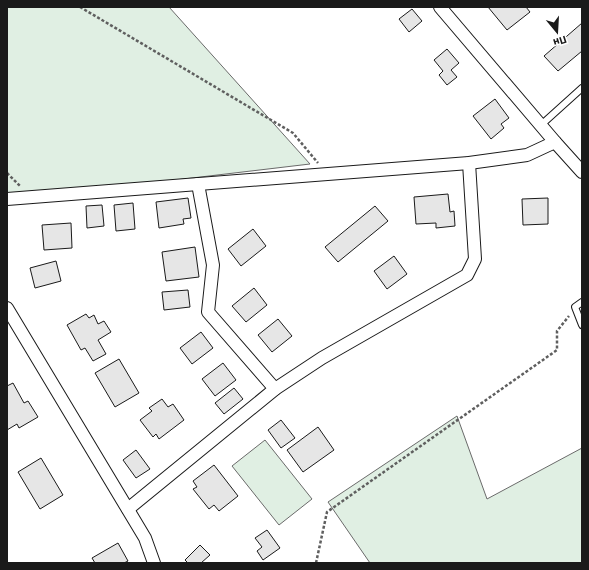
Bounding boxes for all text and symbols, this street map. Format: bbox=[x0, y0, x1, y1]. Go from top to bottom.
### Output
north arrow bbox=[537, 12, 577, 52]
text: Пн bbox=[551, 32, 569, 50]

